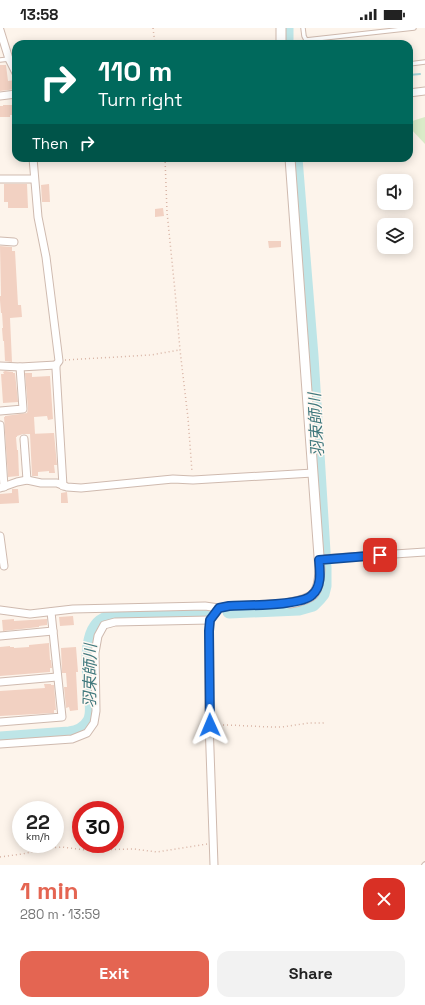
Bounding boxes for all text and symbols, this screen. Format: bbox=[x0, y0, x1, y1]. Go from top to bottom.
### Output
text: 13:58 bbox=[20, 5, 58, 24]
text: 110 m bbox=[98, 53, 172, 89]
icon: right bbox=[32, 56, 84, 108]
text: Turn right bbox=[98, 88, 182, 111]
icon: right bbox=[76, 132, 98, 154]
text: Then bbox=[32, 134, 68, 153]
map controls bbox=[377, 174, 413, 254]
button: sound bbox=[377, 174, 413, 210]
button: layers bbox=[377, 218, 413, 254]
water label: 羽束師川 bbox=[304, 391, 328, 458]
pin bbox=[363, 538, 397, 572]
icon: arrive bbox=[369, 544, 391, 566]
water label: 羽束師川 bbox=[79, 642, 101, 708]
position arrow bbox=[189, 704, 231, 746]
speed limit sign: 30 bbox=[72, 801, 124, 853]
text: 22 bbox=[26, 809, 50, 835]
text: km/h bbox=[26, 830, 50, 843]
text: 1 min bbox=[20, 875, 79, 906]
button: close bbox=[363, 878, 405, 920]
text: 280 m · 13:59 bbox=[20, 906, 100, 923]
button: Exit bbox=[20, 951, 209, 997]
button: Share bbox=[217, 951, 405, 997]

